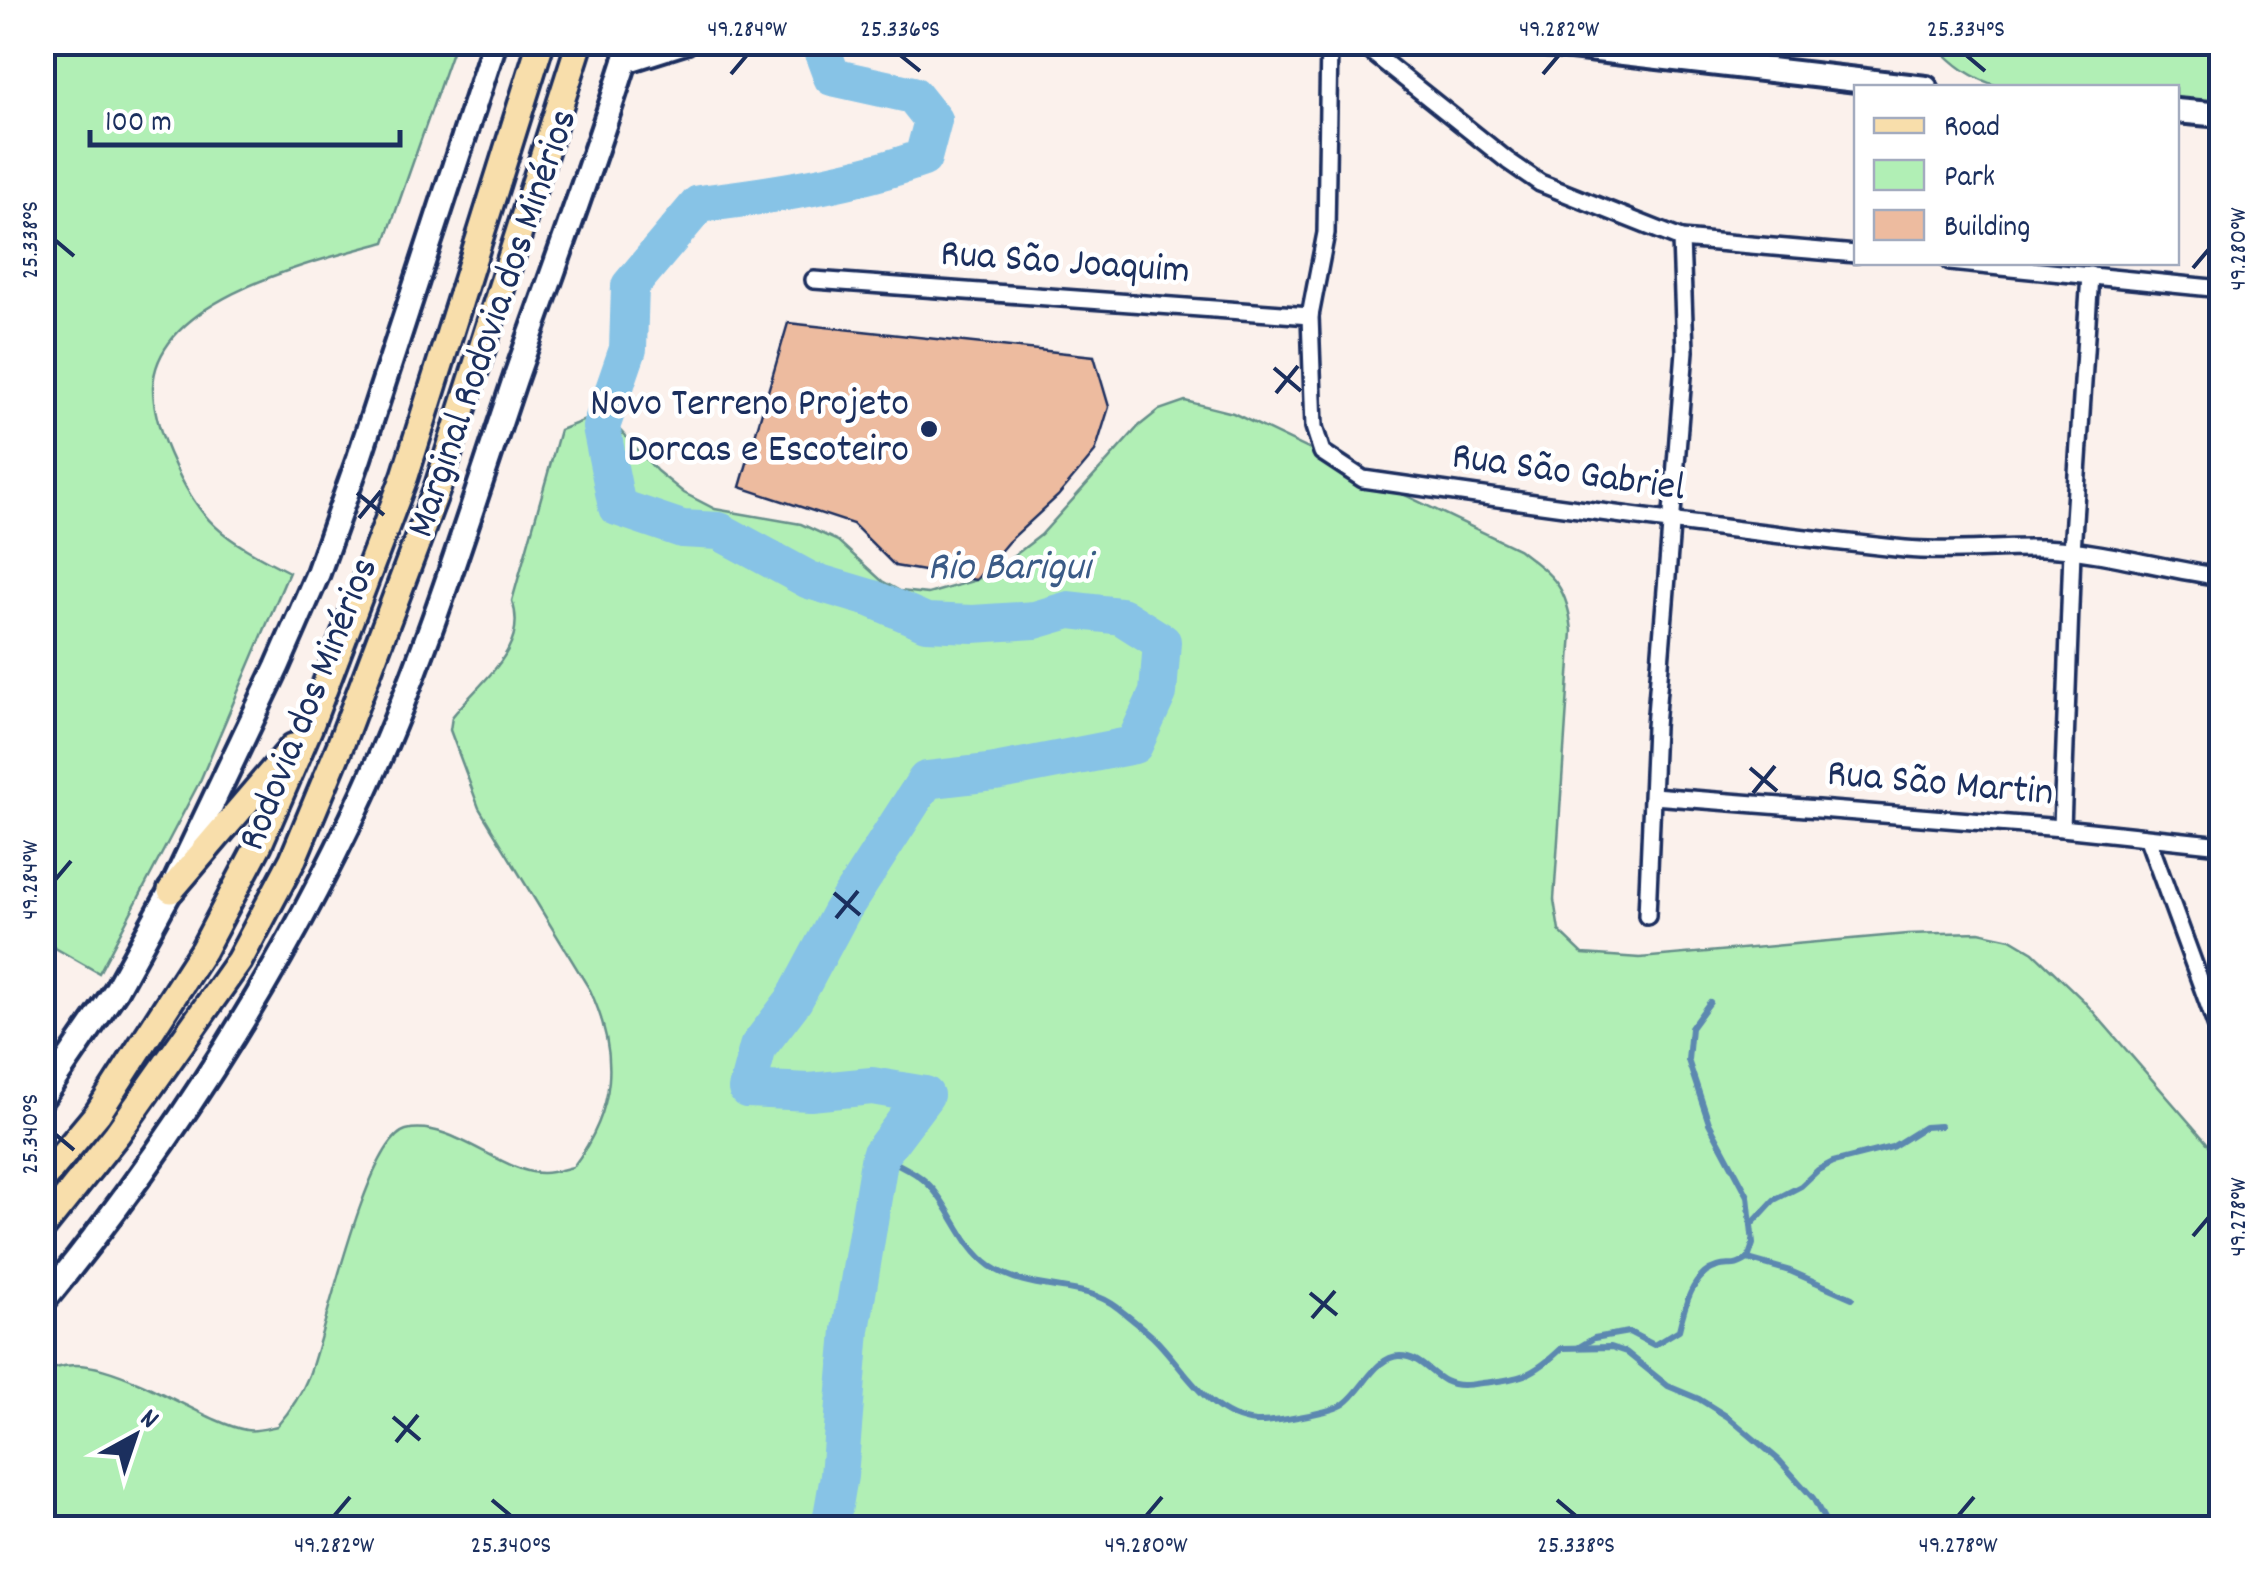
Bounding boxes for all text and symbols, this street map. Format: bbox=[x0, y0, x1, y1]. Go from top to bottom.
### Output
text: 49.284°W bbox=[707, 13, 787, 49]
text: 25.336°S bbox=[860, 13, 940, 49]
text: 49.282°W bbox=[1519, 13, 1600, 49]
text: 25.334°S bbox=[1927, 13, 2005, 49]
scale bar bbox=[90, 85, 400, 147]
legend bbox=[1854, 85, 2179, 265]
street label: Marginal Rodovia dos Minérios bbox=[395, 102, 595, 546]
text: 100 m bbox=[105, 103, 172, 146]
text: Road bbox=[1944, 108, 2000, 151]
text: Park bbox=[1944, 158, 1995, 201]
text: 25.338°S bbox=[14, 201, 50, 279]
text: 49.280°W bbox=[2222, 207, 2258, 290]
text: Building bbox=[1944, 208, 2030, 251]
street label: Rua São Joaquim bbox=[938, 228, 1192, 302]
place label: Novo Terreno Projeto Dorcas e Escoteiro bbox=[590, 378, 909, 481]
marker: Novo Terreno Projeto Dorcas e Escoteiro bbox=[918, 418, 940, 440]
street label: Rua São Gabriel bbox=[1448, 430, 1688, 520]
water label: Rio Barigui bbox=[927, 540, 1097, 600]
street label: Rodovia dos Minérios bbox=[226, 550, 396, 860]
street label: Rua São Martin bbox=[1825, 748, 2055, 824]
text: 49.284°W bbox=[14, 840, 50, 920]
text: 25.340°S bbox=[14, 1094, 50, 1174]
text: 49.278°W bbox=[2222, 1177, 2258, 1256]
north arrow bbox=[85, 1386, 185, 1486]
text: N bbox=[130, 1401, 166, 1440]
text: 49.282°W bbox=[294, 1529, 375, 1565]
text: 25.340°S bbox=[471, 1529, 551, 1565]
text: 49.280°W bbox=[1105, 1529, 1188, 1565]
text: 25.338°S bbox=[1537, 1529, 1615, 1565]
text: 49.278°W bbox=[1919, 1529, 1998, 1565]

